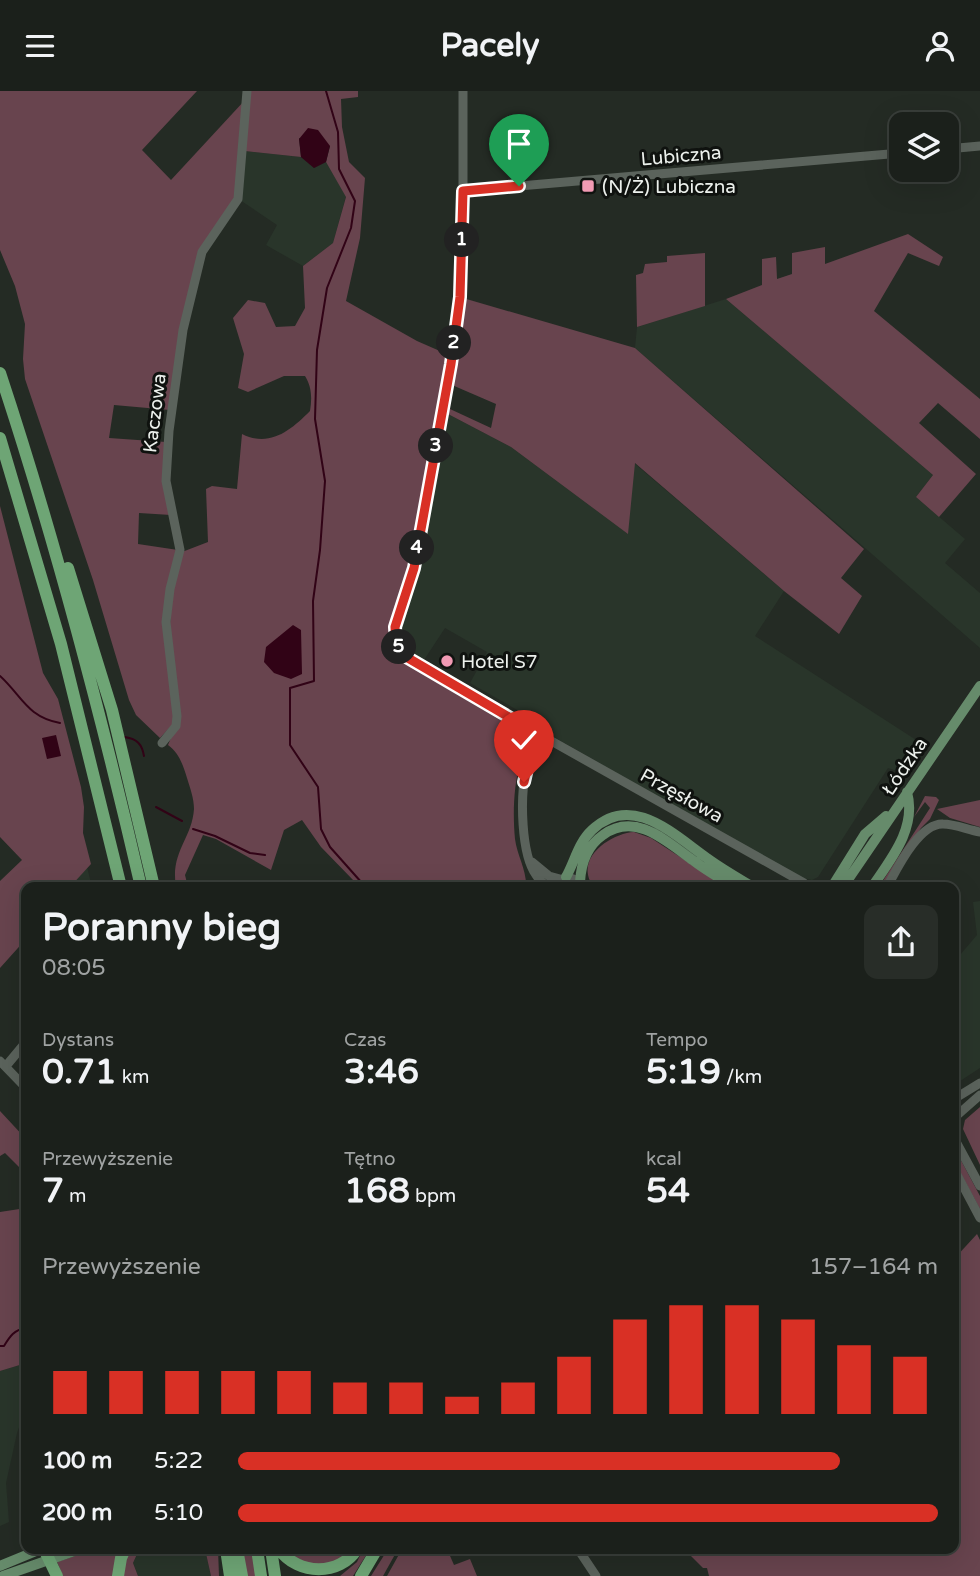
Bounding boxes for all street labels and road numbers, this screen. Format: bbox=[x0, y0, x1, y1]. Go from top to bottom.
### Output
street label: Lubiczna bbox=[640, 142, 722, 170]
street label: Kaczowa bbox=[139, 372, 171, 454]
street label: Łódzka bbox=[878, 734, 932, 800]
street label: Przęsłowa bbox=[636, 764, 727, 828]

